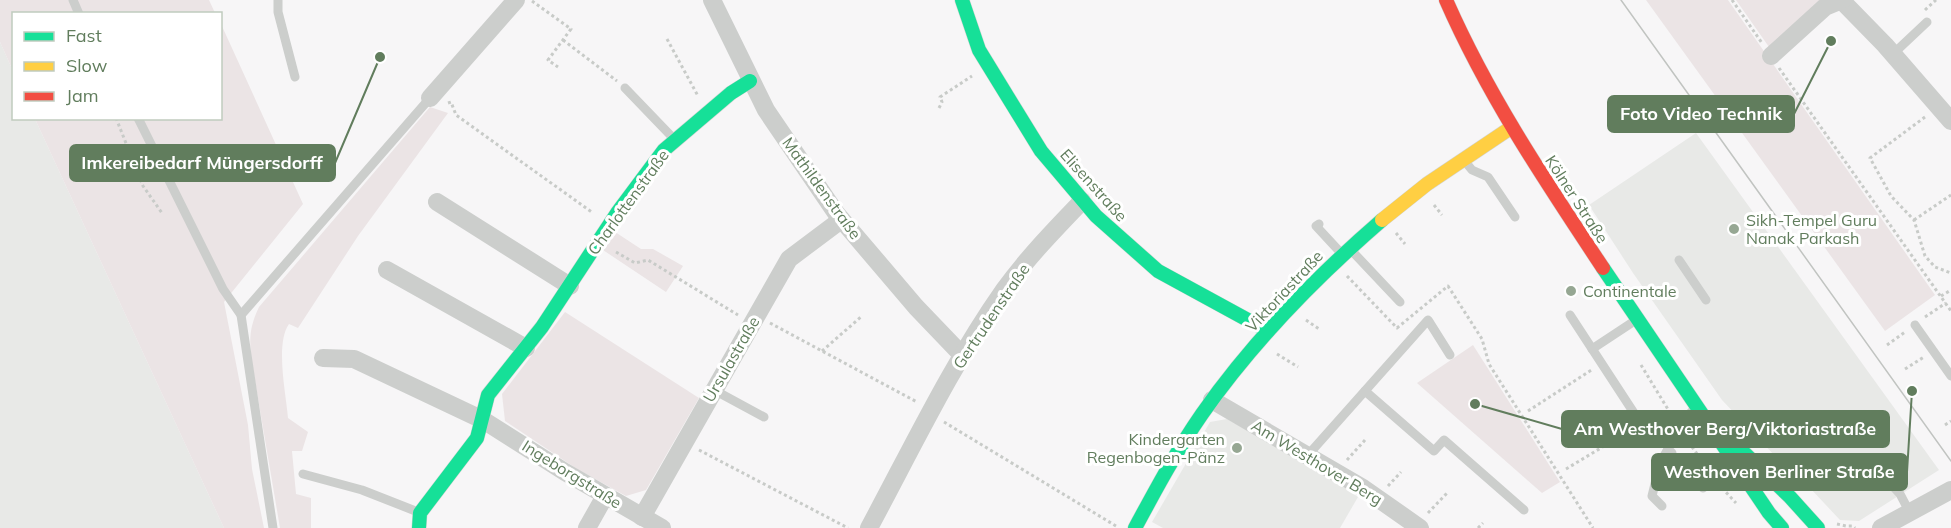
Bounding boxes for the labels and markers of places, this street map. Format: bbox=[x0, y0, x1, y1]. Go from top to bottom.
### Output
callout: Foto Video Technik bbox=[1608, 96, 1794, 132]
callout: Imkereibedarf Müngersdorff bbox=[70, 145, 335, 181]
place label: Sikh-Tempel Guru Nanak Parkash bbox=[1746, 210, 1877, 248]
marker: Sikh-Tempel Guru Nanak Parkash bbox=[1727, 222, 1741, 236]
place label: Continentale bbox=[1583, 281, 1676, 301]
marker: Continentale bbox=[1564, 284, 1578, 298]
callout: Am Westhover Berg/Viktoriastraße bbox=[1562, 411, 1889, 447]
place label: Kindergarten Regenbogen-Pänz bbox=[1087, 429, 1225, 467]
marker: Kindergarten Regenbogen-Pänz bbox=[1230, 441, 1244, 455]
callout: Westhoven Berliner Straße bbox=[1652, 454, 1907, 490]

